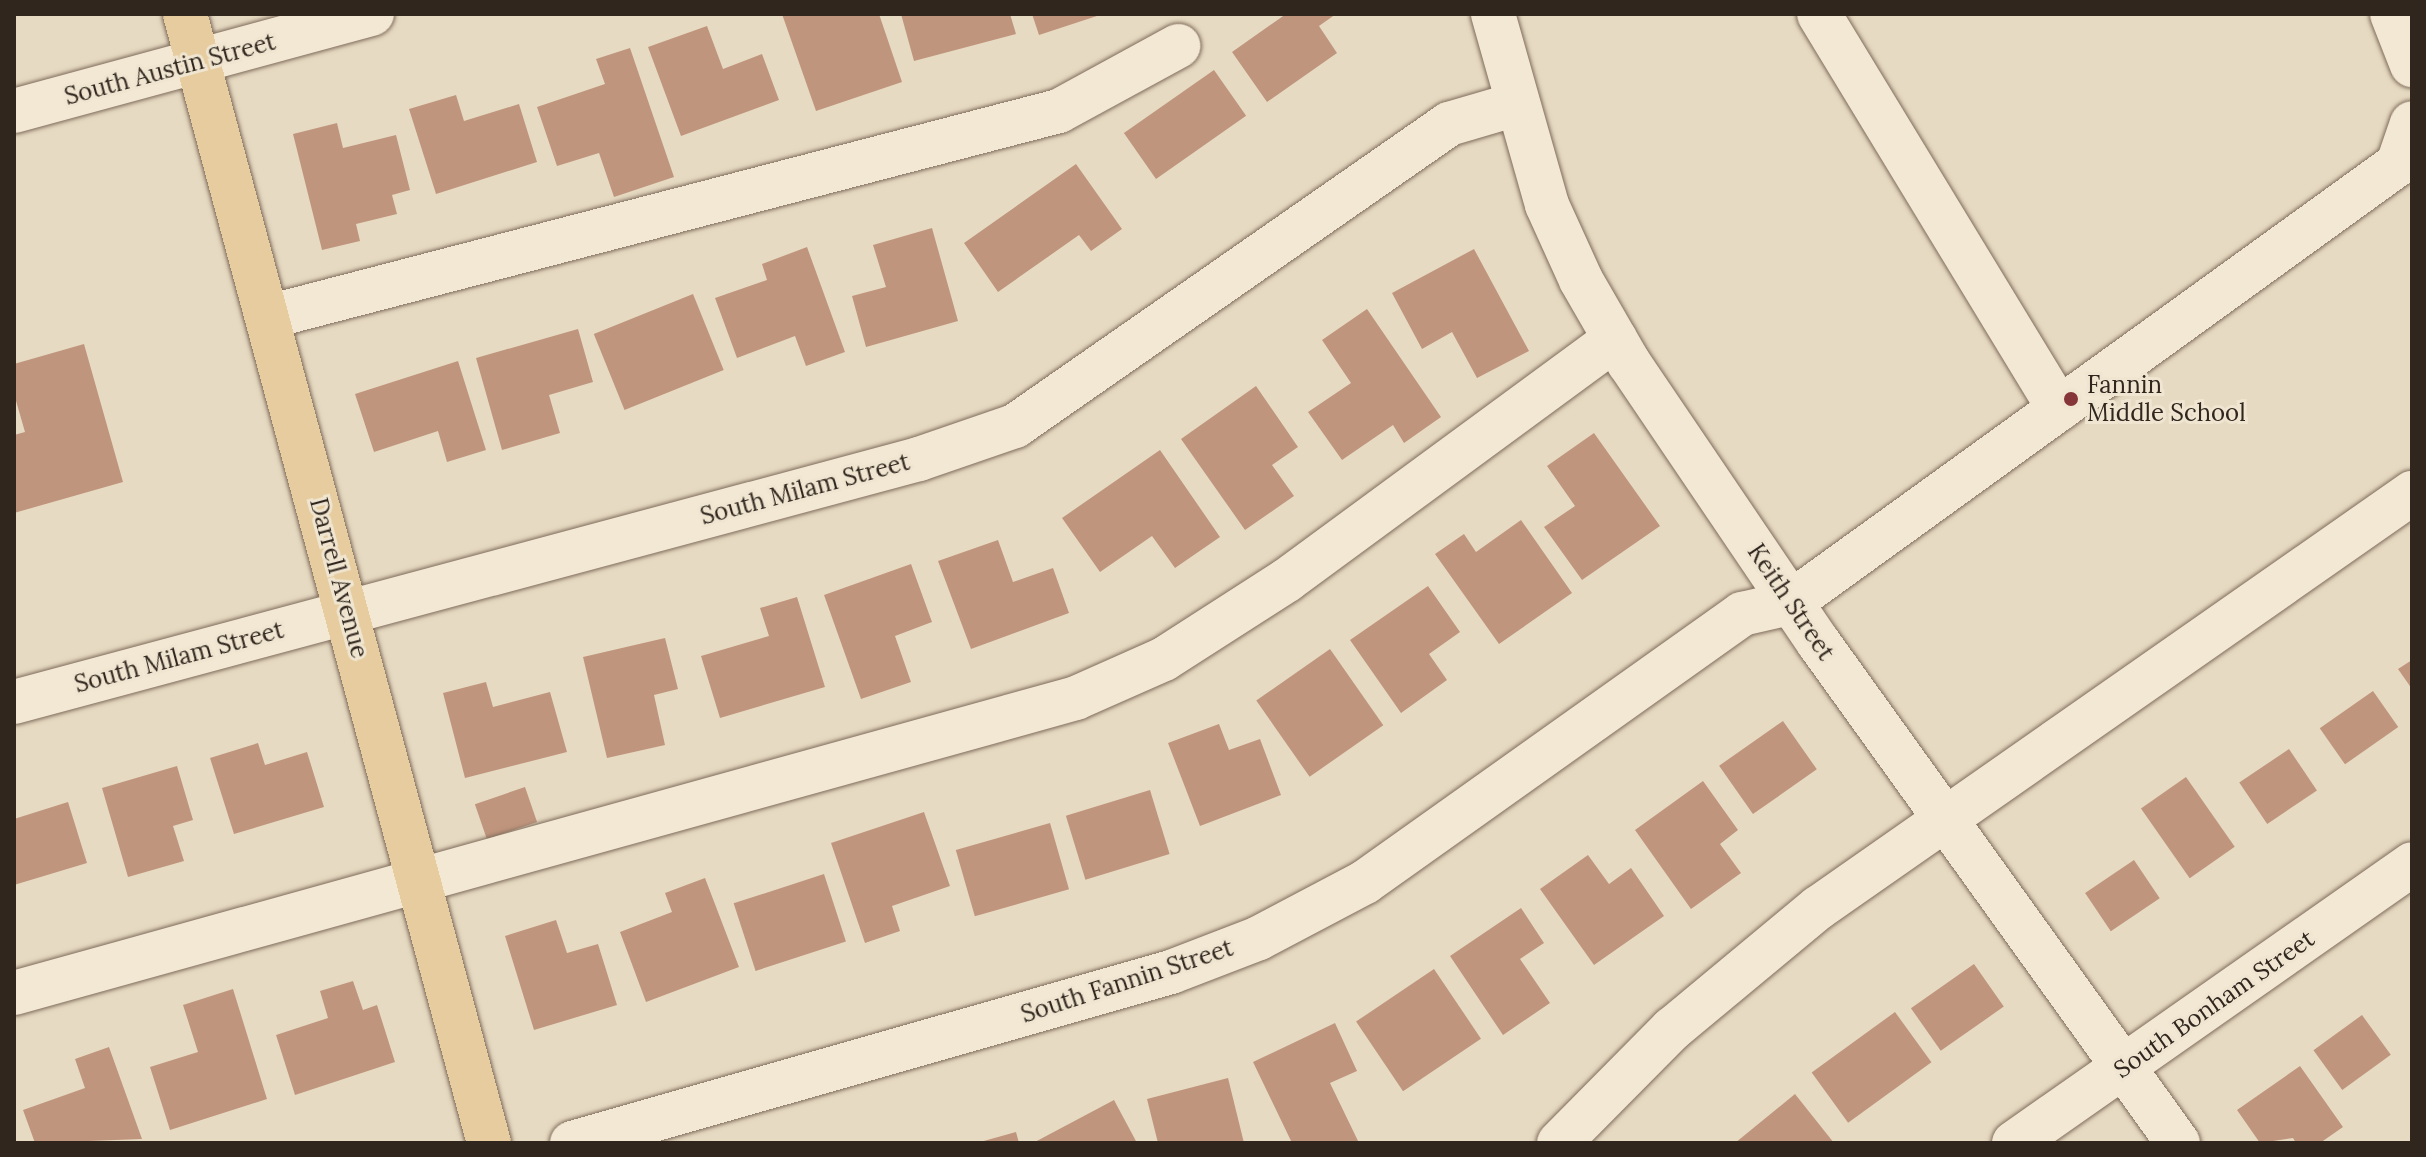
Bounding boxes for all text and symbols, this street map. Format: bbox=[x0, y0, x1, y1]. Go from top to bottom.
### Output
street label: South Austin Street bbox=[61, 27, 279, 111]
place label: Fannin Middle School bbox=[2087, 371, 2246, 427]
marker: Fannin Middle School bbox=[2062, 390, 2080, 408]
street label: South Milam Street bbox=[697, 447, 913, 531]
street label: Darrell Avenue bbox=[304, 495, 374, 661]
street label: Keith Street bbox=[1742, 538, 1840, 666]
street label: South Milam Street bbox=[71, 615, 287, 699]
street label: South Bonham Street bbox=[2108, 924, 2320, 1084]
street label: South Fannin Street bbox=[1017, 933, 1237, 1029]

